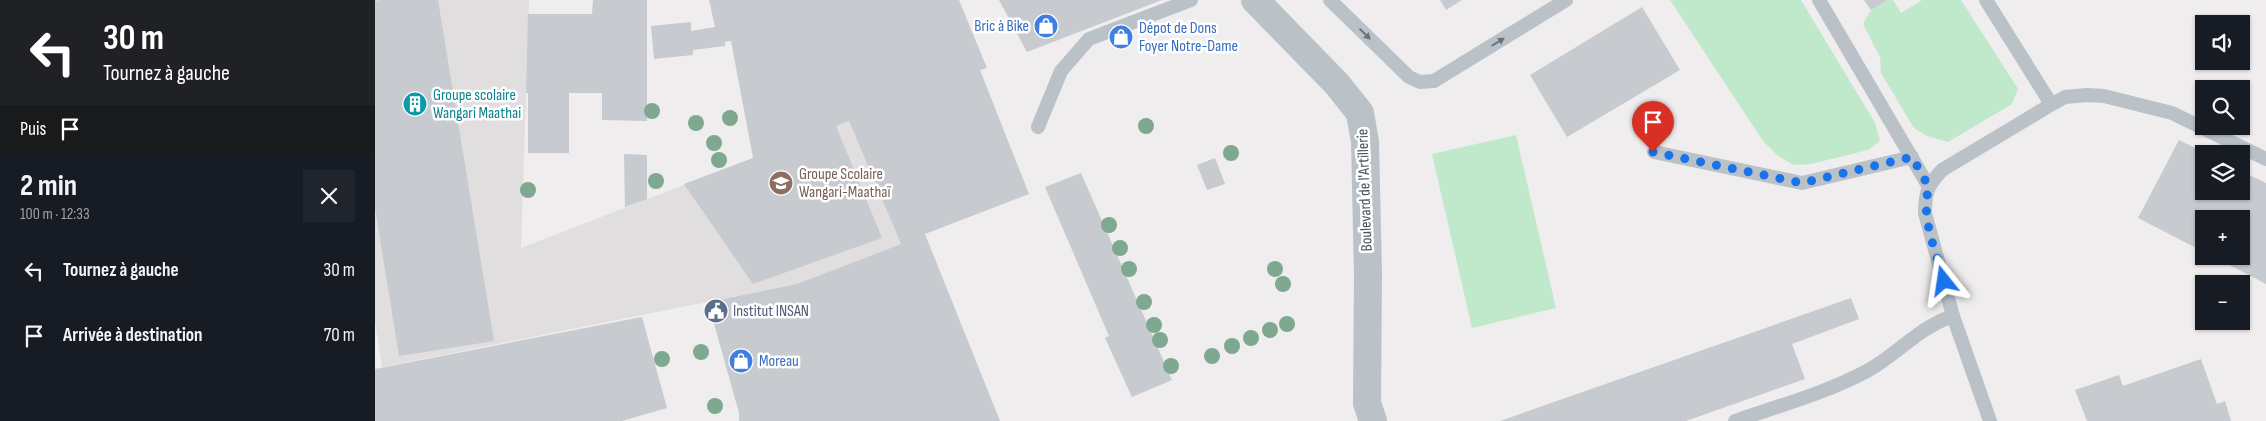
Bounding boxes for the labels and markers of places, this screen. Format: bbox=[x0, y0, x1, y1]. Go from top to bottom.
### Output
shop icon: Bric à Bike bbox=[1033, 13, 1059, 39]
place label: Bric à Bike bbox=[974, 17, 1029, 36]
place label: Dépot de Dons Foyer Notre-Dame bbox=[1139, 19, 1238, 56]
shop icon: Dépot de Dons Foyer Notre-Dame bbox=[1108, 24, 1134, 50]
place label: Groupe scolaire Wangari Maathai bbox=[433, 86, 521, 123]
building icon: Groupe scolaire Wangari Maathai bbox=[402, 91, 428, 117]
pin bbox=[1632, 101, 1674, 152]
place label: Groupe Scolaire Wangari-Maathaï bbox=[799, 165, 891, 202]
school or university icon: Groupe Scolaire Wangari-Maathaï bbox=[768, 170, 794, 196]
public building icon: Institut INSAN bbox=[703, 298, 729, 324]
place label: Institut INSAN bbox=[733, 302, 809, 321]
shop icon: Moreau bbox=[728, 348, 754, 374]
place label: Moreau bbox=[759, 352, 799, 371]

